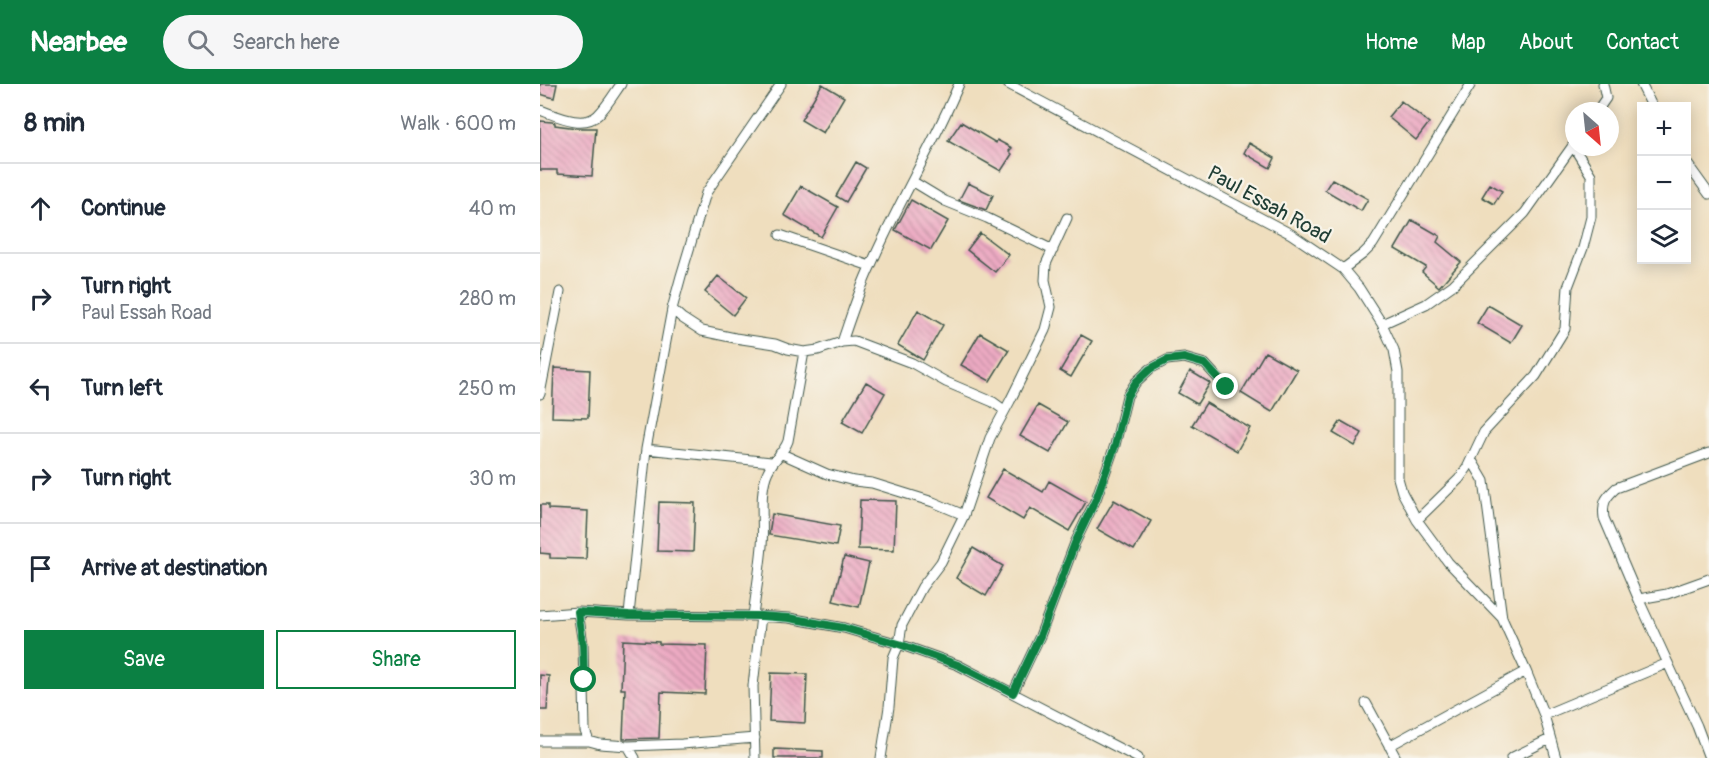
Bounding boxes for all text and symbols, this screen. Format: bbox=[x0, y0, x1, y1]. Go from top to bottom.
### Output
search box bbox=[163, 15, 583, 69]
text: Nearbee bbox=[30, 25, 127, 60]
icon: search bbox=[184, 26, 217, 59]
text: Search here bbox=[232, 28, 340, 56]
text: Home bbox=[1365, 29, 1418, 56]
text: Map bbox=[1451, 29, 1486, 56]
text: About bbox=[1519, 29, 1573, 56]
text: Contact bbox=[1606, 29, 1679, 56]
north arrow bbox=[1565, 102, 1619, 156]
map controls bbox=[1637, 102, 1691, 264]
button: + bbox=[1637, 102, 1691, 156]
text: 8 min bbox=[24, 107, 85, 139]
text: Walk · 600 m bbox=[400, 111, 516, 136]
button: − bbox=[1637, 156, 1691, 210]
street label: Paul Essah Road bbox=[1202, 160, 1336, 250]
icon: ahead bbox=[24, 192, 57, 225]
text: Continue bbox=[81, 194, 165, 222]
text: 40 m bbox=[469, 196, 516, 221]
button: layers bbox=[1637, 210, 1691, 264]
text: Turn right bbox=[81, 272, 171, 300]
icon: right bbox=[24, 282, 57, 315]
text: 280 m bbox=[459, 286, 516, 311]
text: Paul Essah Road bbox=[81, 300, 212, 325]
icon: left bbox=[24, 372, 57, 405]
route end bbox=[1212, 373, 1238, 399]
text: Turn left bbox=[81, 374, 163, 402]
text: 250 m bbox=[458, 376, 516, 401]
icon: right bbox=[24, 462, 57, 495]
text: Turn right bbox=[81, 464, 171, 492]
text: 30 m bbox=[469, 466, 516, 491]
icon: arrive bbox=[24, 552, 57, 585]
text: Arrive at destination bbox=[81, 554, 267, 582]
button: Save bbox=[24, 630, 264, 689]
button: Share bbox=[276, 630, 516, 689]
route start bbox=[570, 666, 596, 692]

